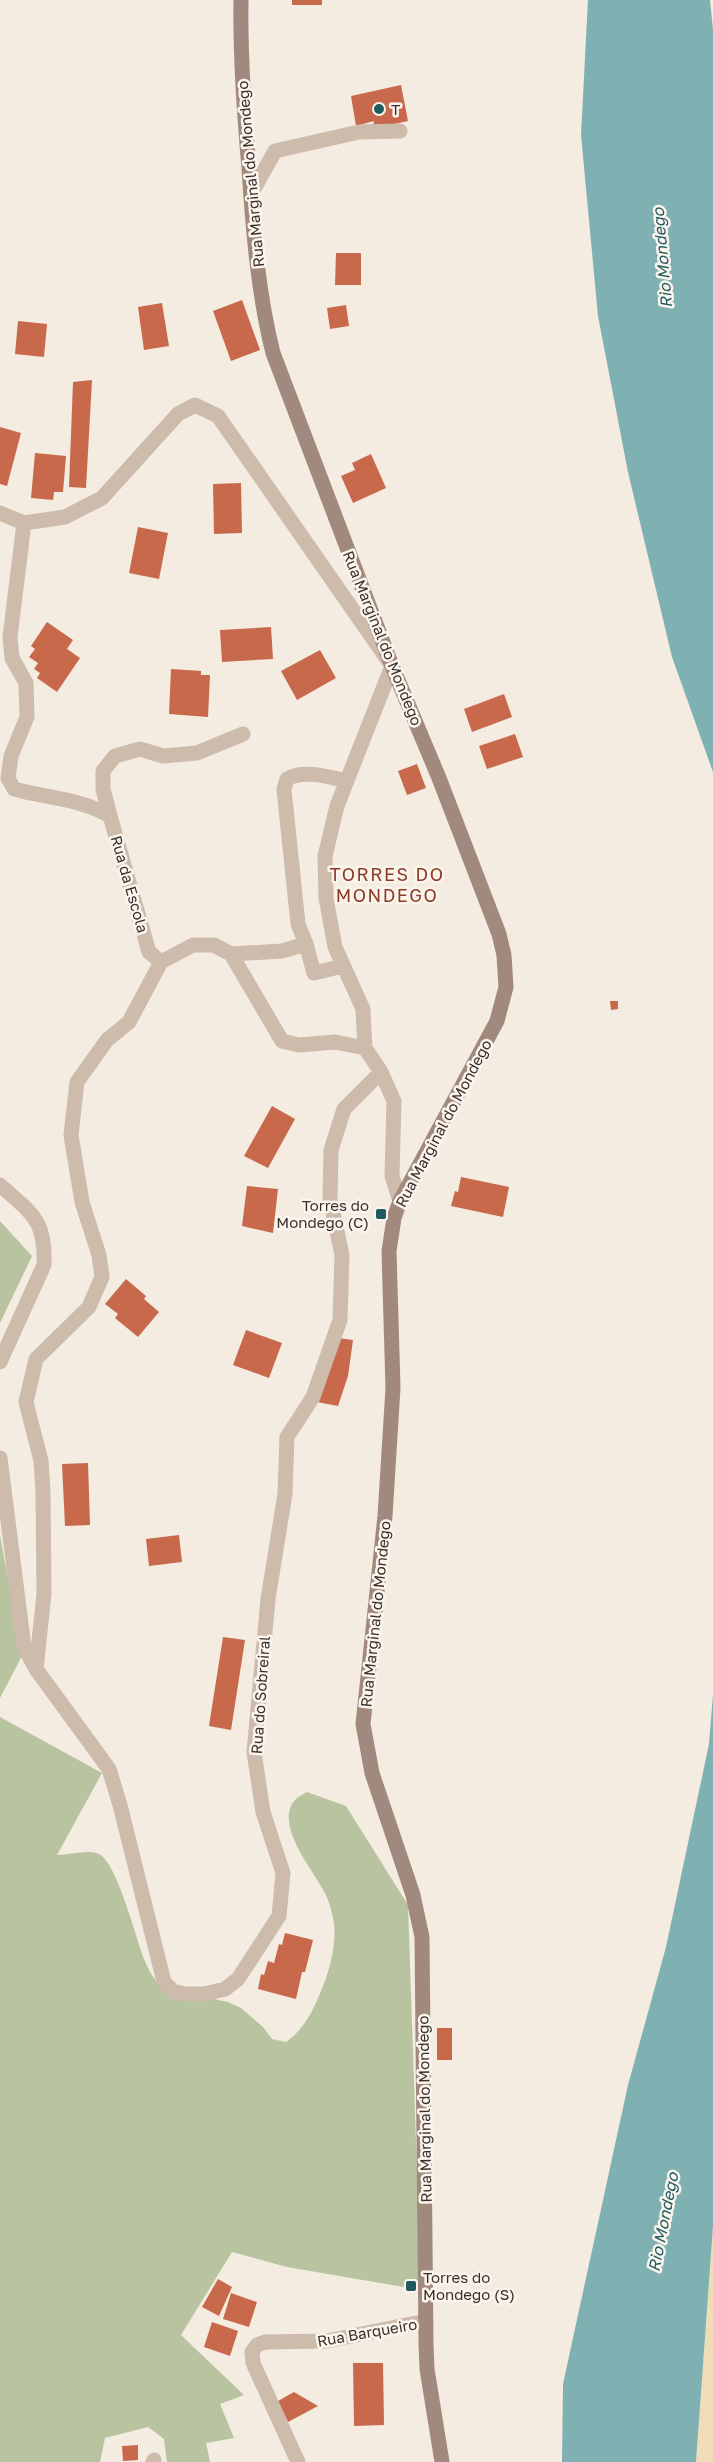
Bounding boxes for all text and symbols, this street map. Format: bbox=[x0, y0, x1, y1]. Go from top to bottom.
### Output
street label: Rua Marginal do Mondego bbox=[233, 80, 267, 268]
place label: T bbox=[391, 100, 400, 118]
marker: T bbox=[372, 102, 386, 116]
water label: Rio Mondego bbox=[648, 206, 676, 309]
street label: Rua Marginal do Mondego bbox=[340, 548, 426, 728]
street label: Rua da Escola bbox=[108, 833, 152, 935]
district label: TORRES DO MONDEGO bbox=[329, 863, 445, 906]
street label: Rua Marginal do Mondego bbox=[391, 1036, 495, 1210]
place label: Torres do Mondego (C) bbox=[276, 1196, 369, 1231]
marker: Torres do Mondego (C) bbox=[374, 1207, 388, 1221]
street label: Rua Marginal do Mondego bbox=[356, 1520, 394, 1708]
street label: Rua do Sobreiral bbox=[247, 1635, 273, 1755]
street label: Rua Marginal do Mondego bbox=[413, 2015, 435, 2203]
water label: Rio Mondego bbox=[644, 2169, 683, 2273]
place label: Torres do Mondego (S) bbox=[423, 2268, 515, 2303]
marker: Torres do Mondego (S) bbox=[404, 2279, 418, 2293]
street label: Rua Barqueiro bbox=[316, 2314, 418, 2350]

